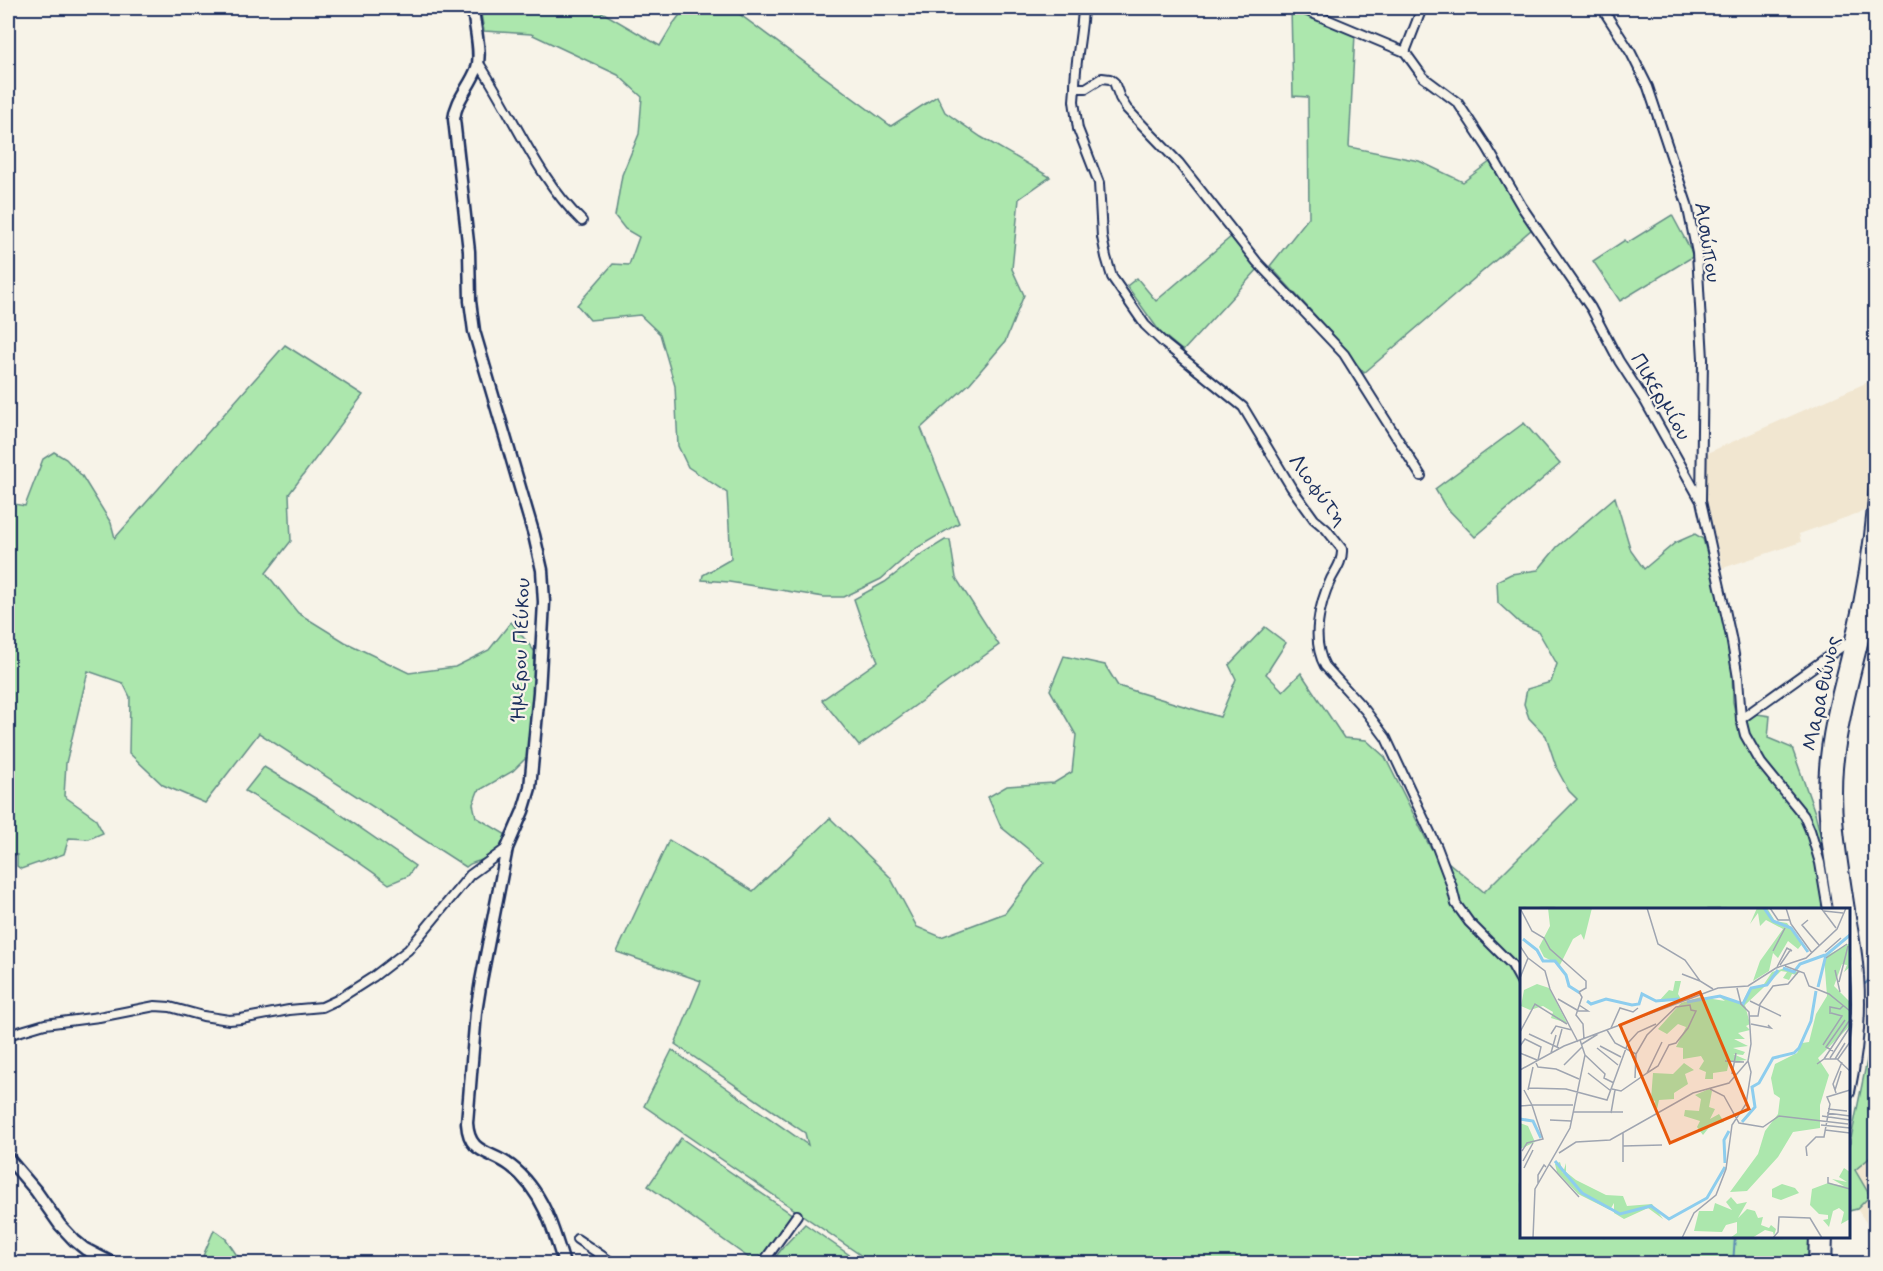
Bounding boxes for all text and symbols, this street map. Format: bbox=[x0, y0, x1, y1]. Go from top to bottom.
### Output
street label: Αισώπου bbox=[1687, 200, 1727, 285]
street label: Πικερμίου bbox=[1623, 348, 1697, 446]
street label: Λιοφύτη bbox=[1281, 448, 1354, 532]
street label: Ήμερου Πεύκου bbox=[504, 577, 538, 723]
street label: Μαραθώνος bbox=[1796, 633, 1848, 754]
inset map bbox=[1520, 908, 1850, 1238]

